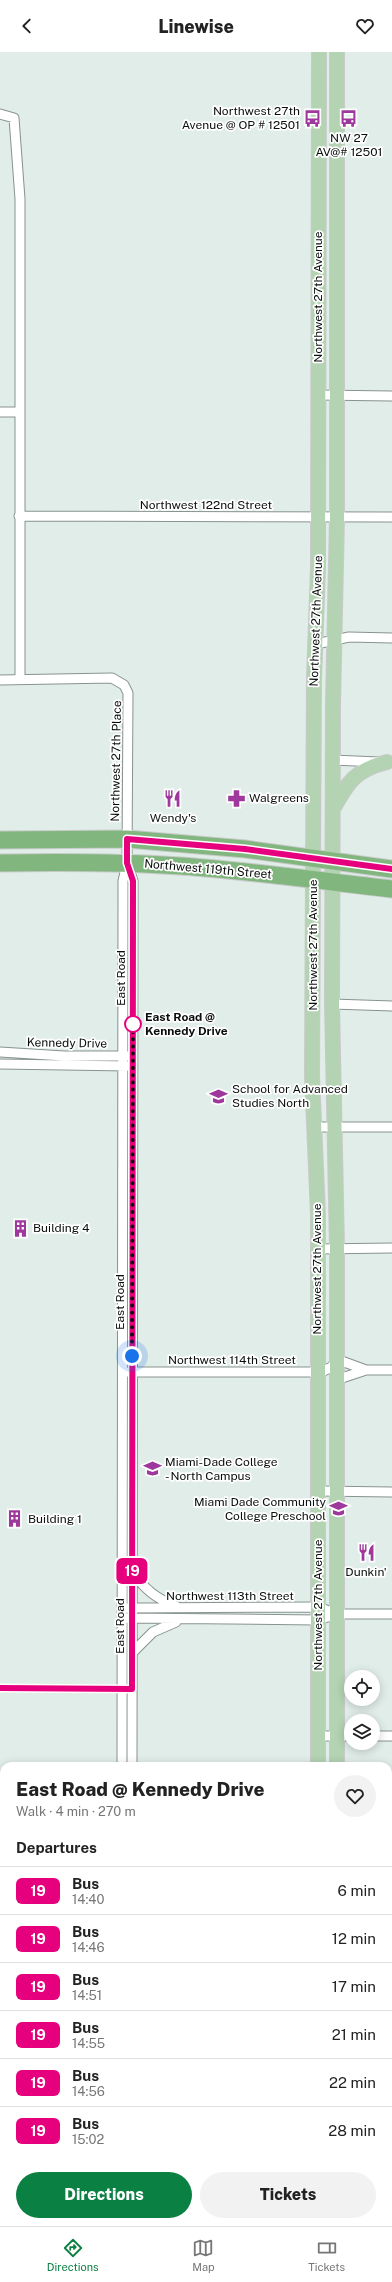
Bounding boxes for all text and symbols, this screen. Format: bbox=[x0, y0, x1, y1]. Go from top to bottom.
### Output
icon: back bbox=[16, 15, 38, 37]
icon: heart bbox=[354, 15, 376, 37]
text: Linewise bbox=[158, 16, 234, 37]
place label: Northwest 27th Avenue @ OP # 12501 bbox=[182, 104, 300, 132]
bus stop icon: Northwest 27th Avenue @ OP # 12501 bbox=[303, 108, 323, 128]
bus stop icon: NW 27 AV@# 12501 bbox=[339, 109, 359, 129]
place label: NW 27 AV@# 12501 bbox=[316, 131, 382, 159]
street label: Northwest 27th Avenue bbox=[311, 231, 325, 363]
street label: Northwest 122nd Street bbox=[140, 498, 273, 512]
street label: Northwest 27th Avenue bbox=[307, 555, 325, 687]
street label: Northwest 27th Place bbox=[108, 700, 124, 822]
pharmacy icon: Walgreens bbox=[226, 788, 246, 808]
restaurant icon: Wendy's bbox=[163, 789, 183, 809]
place label: Walgreens bbox=[249, 791, 309, 805]
place label: Wendy's bbox=[150, 811, 196, 825]
street label: Northwest 119th Street bbox=[144, 856, 273, 882]
street label: Northwest 27th Avenue bbox=[306, 879, 320, 1011]
street label: East Road bbox=[114, 950, 128, 1006]
place label: East Road @ Kennedy Drive bbox=[145, 1010, 228, 1038]
marker: East Road @ Kennedy Drive bbox=[124, 1015, 142, 1033]
street label: Kennedy Drive bbox=[27, 1035, 108, 1051]
place label: School for Advanced Studies North bbox=[232, 1082, 348, 1110]
school or university icon: School for Advanced Studies North bbox=[209, 1086, 229, 1106]
street label: Northwest 27th Avenue bbox=[310, 1203, 324, 1335]
building icon: Building 4 bbox=[10, 1218, 30, 1238]
place label: Building 4 bbox=[33, 1221, 90, 1235]
street label: East Road bbox=[113, 1274, 127, 1330]
your location bbox=[122, 1346, 142, 1366]
street label: Northwest 114th Street bbox=[168, 1353, 296, 1367]
place label: Miami-Dade College - North Campus bbox=[165, 1455, 278, 1483]
school or university icon: Miami-Dade College - North Campus bbox=[142, 1459, 162, 1479]
place label: Miami Dade Community College Preschool bbox=[194, 1495, 327, 1523]
school or university icon: Miami Dade Community College Preschool bbox=[329, 1499, 349, 1519]
building icon: Building 1 bbox=[5, 1509, 25, 1529]
place label: Building 1 bbox=[28, 1512, 82, 1526]
street label: Northwest 27th Avenue bbox=[311, 1539, 325, 1671]
restaurant icon: Dunkin' bbox=[356, 1543, 376, 1563]
line badge: 19 bbox=[114, 1558, 150, 1584]
text: 19 bbox=[124, 1563, 140, 1579]
place label: Dunkin' bbox=[345, 1565, 387, 1579]
street label: Northwest 113th Street bbox=[166, 1589, 294, 1603]
street label: East Road bbox=[113, 1598, 127, 1654]
map controls bbox=[344, 1670, 380, 1750]
button: locate bbox=[344, 1670, 380, 1706]
button: layers bbox=[344, 1714, 380, 1750]
button: heart bbox=[334, 1775, 376, 1817]
text: East Road @ Kennedy Drive bbox=[16, 1778, 264, 1800]
text: Walk · 4 min · 270 m bbox=[16, 1804, 136, 1819]
text: Departures bbox=[16, 1839, 97, 1856]
text: Bus bbox=[72, 1875, 99, 1892]
text: 6 min bbox=[338, 1882, 376, 1899]
text: 19 bbox=[30, 1883, 46, 1899]
text: 14:40 bbox=[72, 1892, 104, 1907]
text: Bus bbox=[72, 1923, 99, 1940]
text: 12 min bbox=[332, 1930, 376, 1947]
text: 19 bbox=[30, 1931, 46, 1947]
text: 14:46 bbox=[72, 1940, 105, 1955]
text: Bus bbox=[72, 1971, 99, 1988]
text: 17 min bbox=[332, 1978, 376, 1995]
text: 19 bbox=[30, 1979, 46, 1995]
text: 14:51 bbox=[72, 1988, 102, 2003]
text: Bus bbox=[72, 2019, 99, 2036]
text: 21 min bbox=[332, 2026, 376, 2043]
text: 19 bbox=[30, 2027, 46, 2043]
text: 14:55 bbox=[72, 2036, 105, 2051]
text: Bus bbox=[72, 2067, 99, 2084]
text: 22 min bbox=[329, 2074, 376, 2091]
text: 19 bbox=[30, 2075, 46, 2091]
text: 14:56 bbox=[72, 2084, 105, 2099]
text: Bus bbox=[72, 2115, 99, 2132]
text: 28 min bbox=[328, 2122, 376, 2139]
text: 19 bbox=[30, 2123, 46, 2139]
text: 15:02 bbox=[72, 2132, 104, 2147]
button: Directions bbox=[16, 2172, 192, 2218]
button: Tickets bbox=[200, 2172, 376, 2218]
tab: Directions bbox=[47, 2237, 99, 2273]
tab: Map bbox=[192, 2237, 215, 2273]
tab: Tickets bbox=[308, 2237, 345, 2273]

